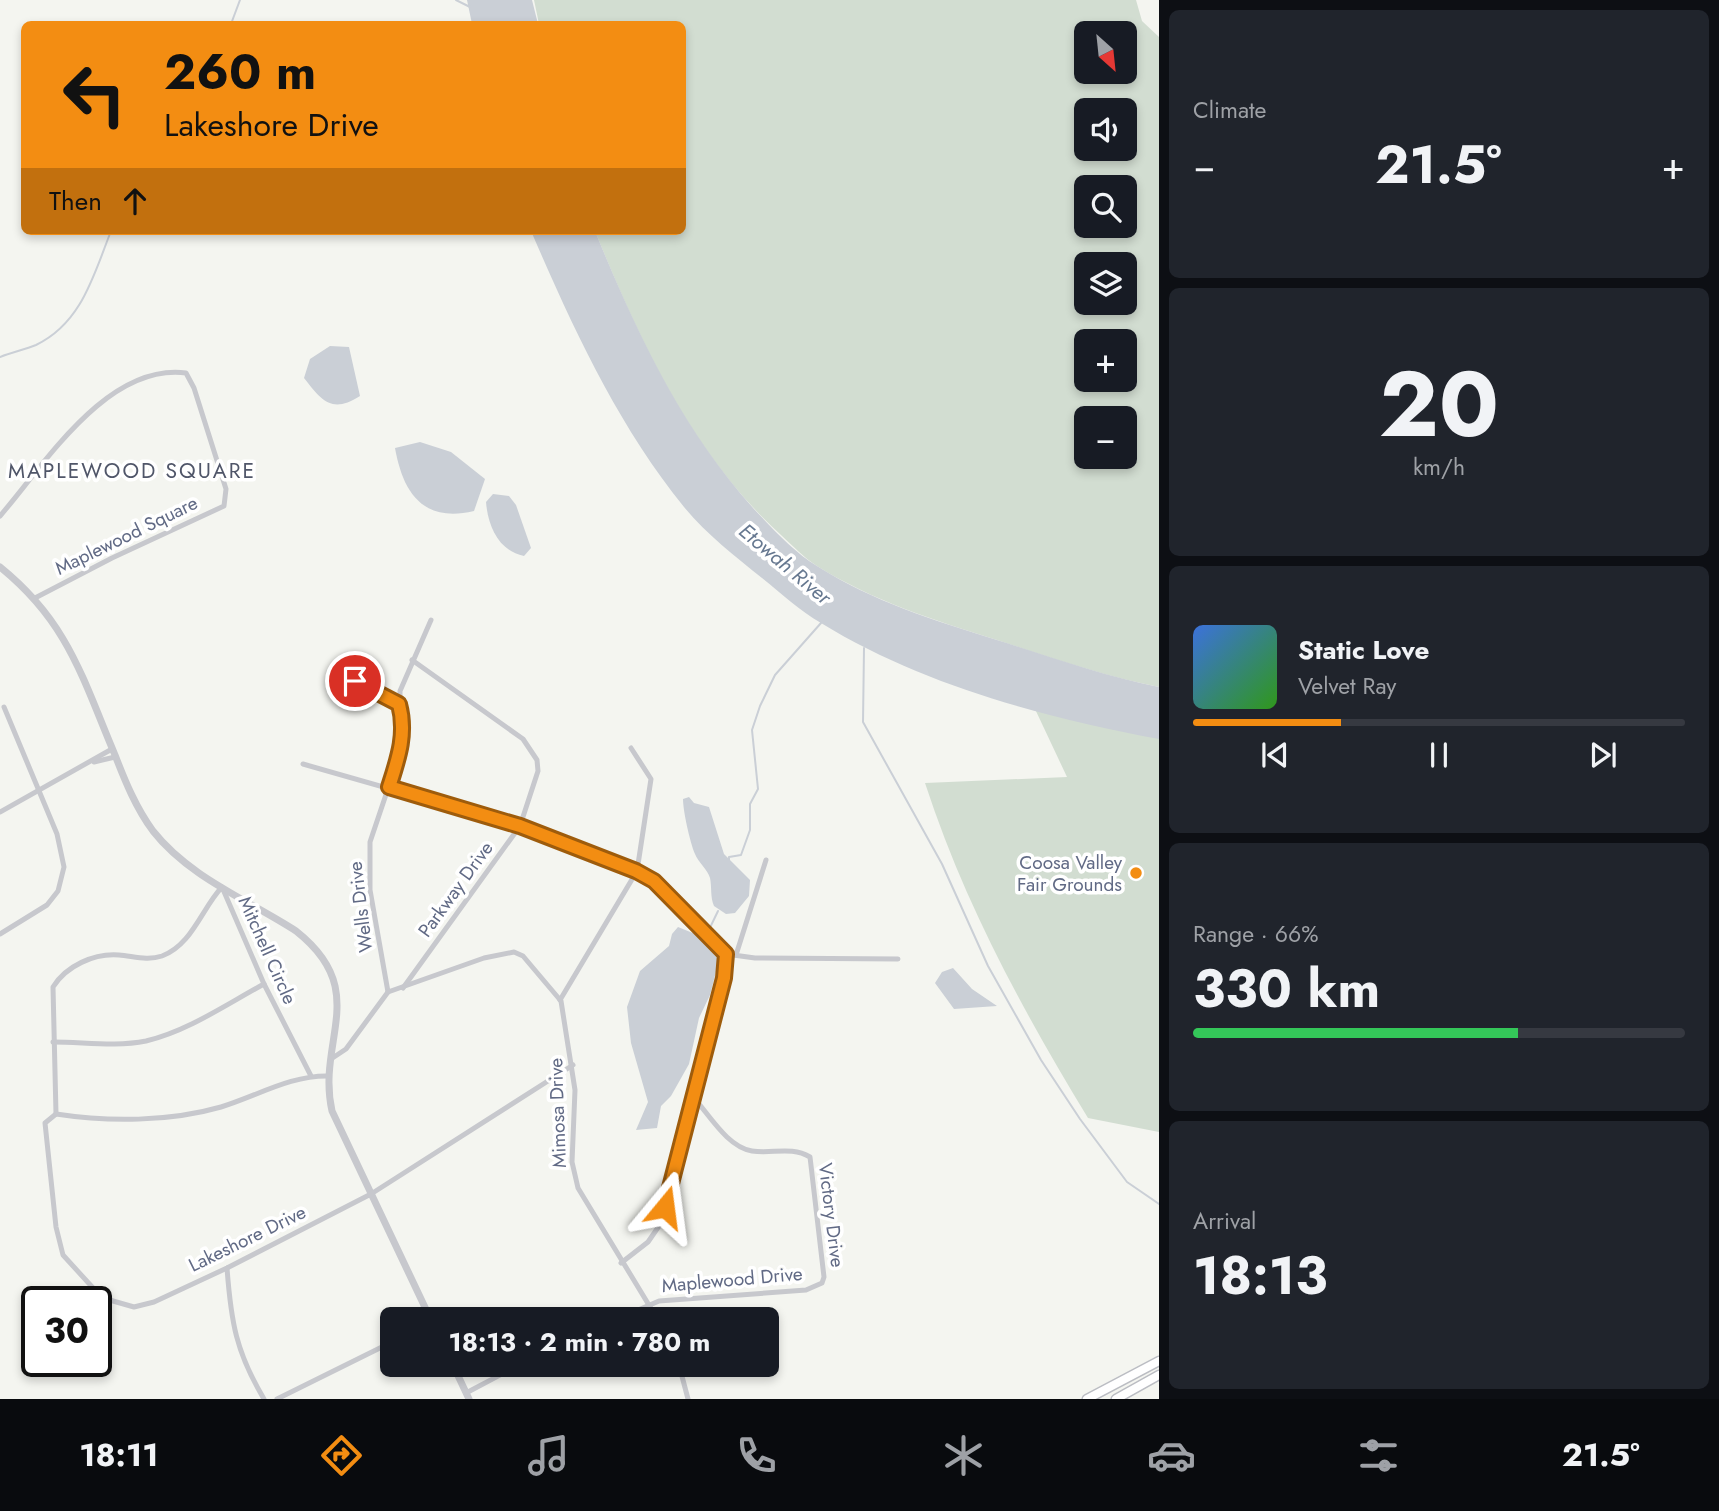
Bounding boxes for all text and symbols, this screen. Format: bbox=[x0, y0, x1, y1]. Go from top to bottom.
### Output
north arrow bbox=[1074, 21, 1138, 84]
map controls bbox=[1074, 21, 1137, 469]
text: 260 m bbox=[164, 37, 316, 107]
icon: left bbox=[49, 49, 140, 140]
text: Climate bbox=[1193, 93, 1266, 127]
button: sound bbox=[1074, 98, 1137, 161]
text: Lakeshore Drive bbox=[164, 102, 379, 148]
text: 21.5° bbox=[1375, 127, 1502, 203]
text: − bbox=[1193, 138, 1215, 193]
text: + bbox=[1662, 138, 1685, 193]
button: search bbox=[1074, 175, 1137, 238]
text: Then bbox=[49, 182, 102, 220]
icon: ahead bbox=[116, 182, 154, 220]
button: layers bbox=[1074, 252, 1137, 315]
button: + bbox=[1074, 329, 1137, 392]
text: 20 bbox=[1379, 339, 1499, 470]
button: − bbox=[1074, 406, 1137, 469]
text: km/h bbox=[1413, 450, 1465, 484]
district label: MAPLEWOOD SQUARE bbox=[8, 456, 256, 486]
street label: Maplewood Square bbox=[50, 489, 202, 582]
water label: Etowah River bbox=[732, 516, 838, 612]
text: Static Love bbox=[1298, 631, 1430, 669]
pin bbox=[325, 651, 385, 711]
icon: arrive bbox=[336, 662, 374, 700]
text: Velvet Ray bbox=[1298, 669, 1396, 703]
icon: previous bbox=[1256, 736, 1294, 774]
icon: pause bbox=[1420, 736, 1458, 774]
icon: next bbox=[1584, 736, 1622, 774]
street label: Parkway Drive bbox=[411, 836, 499, 943]
place label: Coosa Valley Fair Grounds bbox=[1017, 849, 1123, 898]
street label: Wells Drive bbox=[342, 860, 379, 954]
marker: Coosa Valley Fair Grounds bbox=[1128, 865, 1144, 881]
street label: Mitchell Circle bbox=[232, 892, 303, 1009]
text: Range · 66% bbox=[1193, 917, 1318, 951]
text: 330 km bbox=[1193, 951, 1380, 1027]
street label: Mimosa Drive bbox=[542, 1057, 573, 1169]
street label: Victory Drive bbox=[812, 1161, 851, 1269]
position arrow bbox=[628, 1170, 702, 1244]
street label: Lakeshore Drive bbox=[184, 1198, 311, 1279]
text: Arrival bbox=[1193, 1204, 1256, 1238]
text: 18:13 bbox=[1193, 1238, 1328, 1314]
street label: Maplewood Drive bbox=[660, 1260, 804, 1299]
speed limit sign: 30 bbox=[21, 1286, 112, 1377]
text: 18:13 · 2 min · 780 m bbox=[449, 1323, 710, 1361]
icon: directions bbox=[317, 1431, 366, 1480]
icon: music bbox=[524, 1431, 573, 1480]
icon: phone bbox=[732, 1431, 781, 1480]
icon: climate bbox=[939, 1431, 988, 1480]
icon: car bbox=[1147, 1431, 1196, 1480]
icon: filters bbox=[1354, 1431, 1403, 1480]
text: 18:11 bbox=[79, 1432, 158, 1478]
text: 21.5° bbox=[1562, 1432, 1640, 1478]

